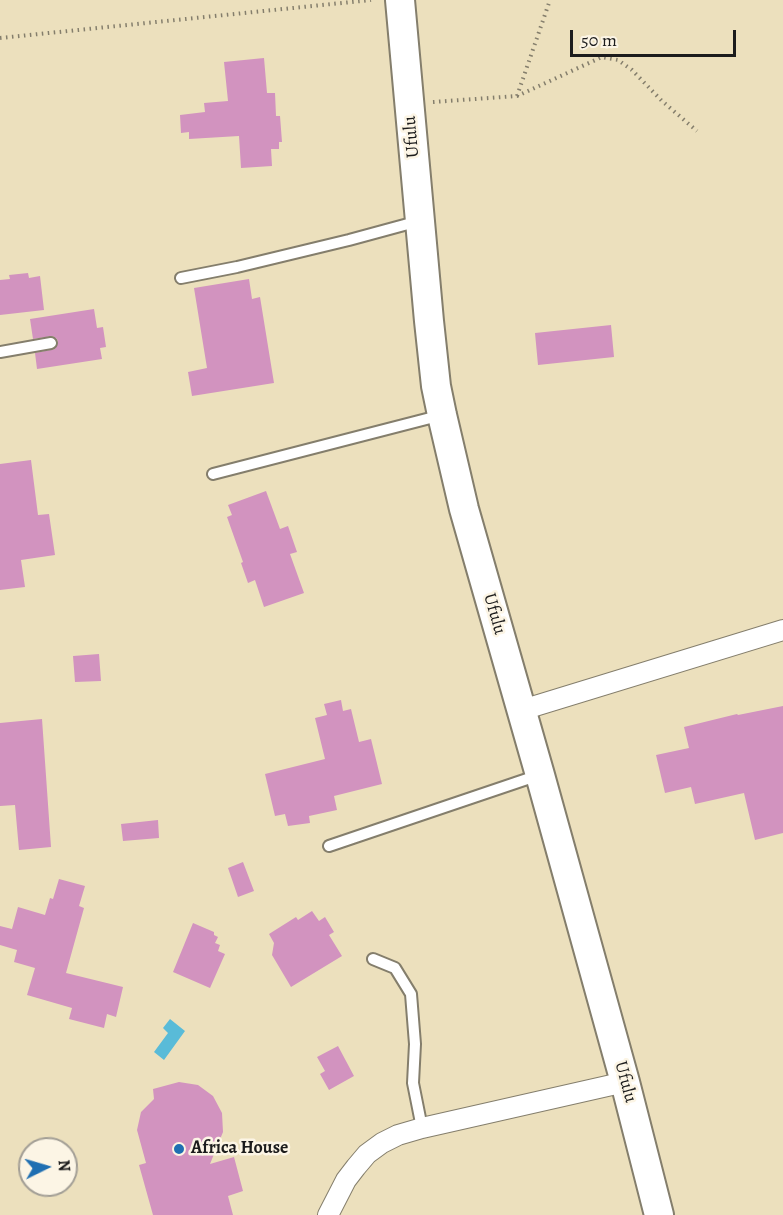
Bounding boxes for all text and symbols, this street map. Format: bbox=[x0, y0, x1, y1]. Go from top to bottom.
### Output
scale bar bbox=[573, 18, 740, 56]
text: 50 m bbox=[581, 28, 617, 52]
street label: Ufulu bbox=[399, 115, 425, 159]
street label: Ufulu bbox=[478, 591, 510, 637]
street label: Ufulu bbox=[609, 1059, 641, 1105]
north arrow bbox=[18, 1137, 78, 1197]
place label: Africa House bbox=[191, 1138, 288, 1160]
marker: Africa House bbox=[172, 1142, 186, 1156]
text: N bbox=[52, 1159, 75, 1172]

